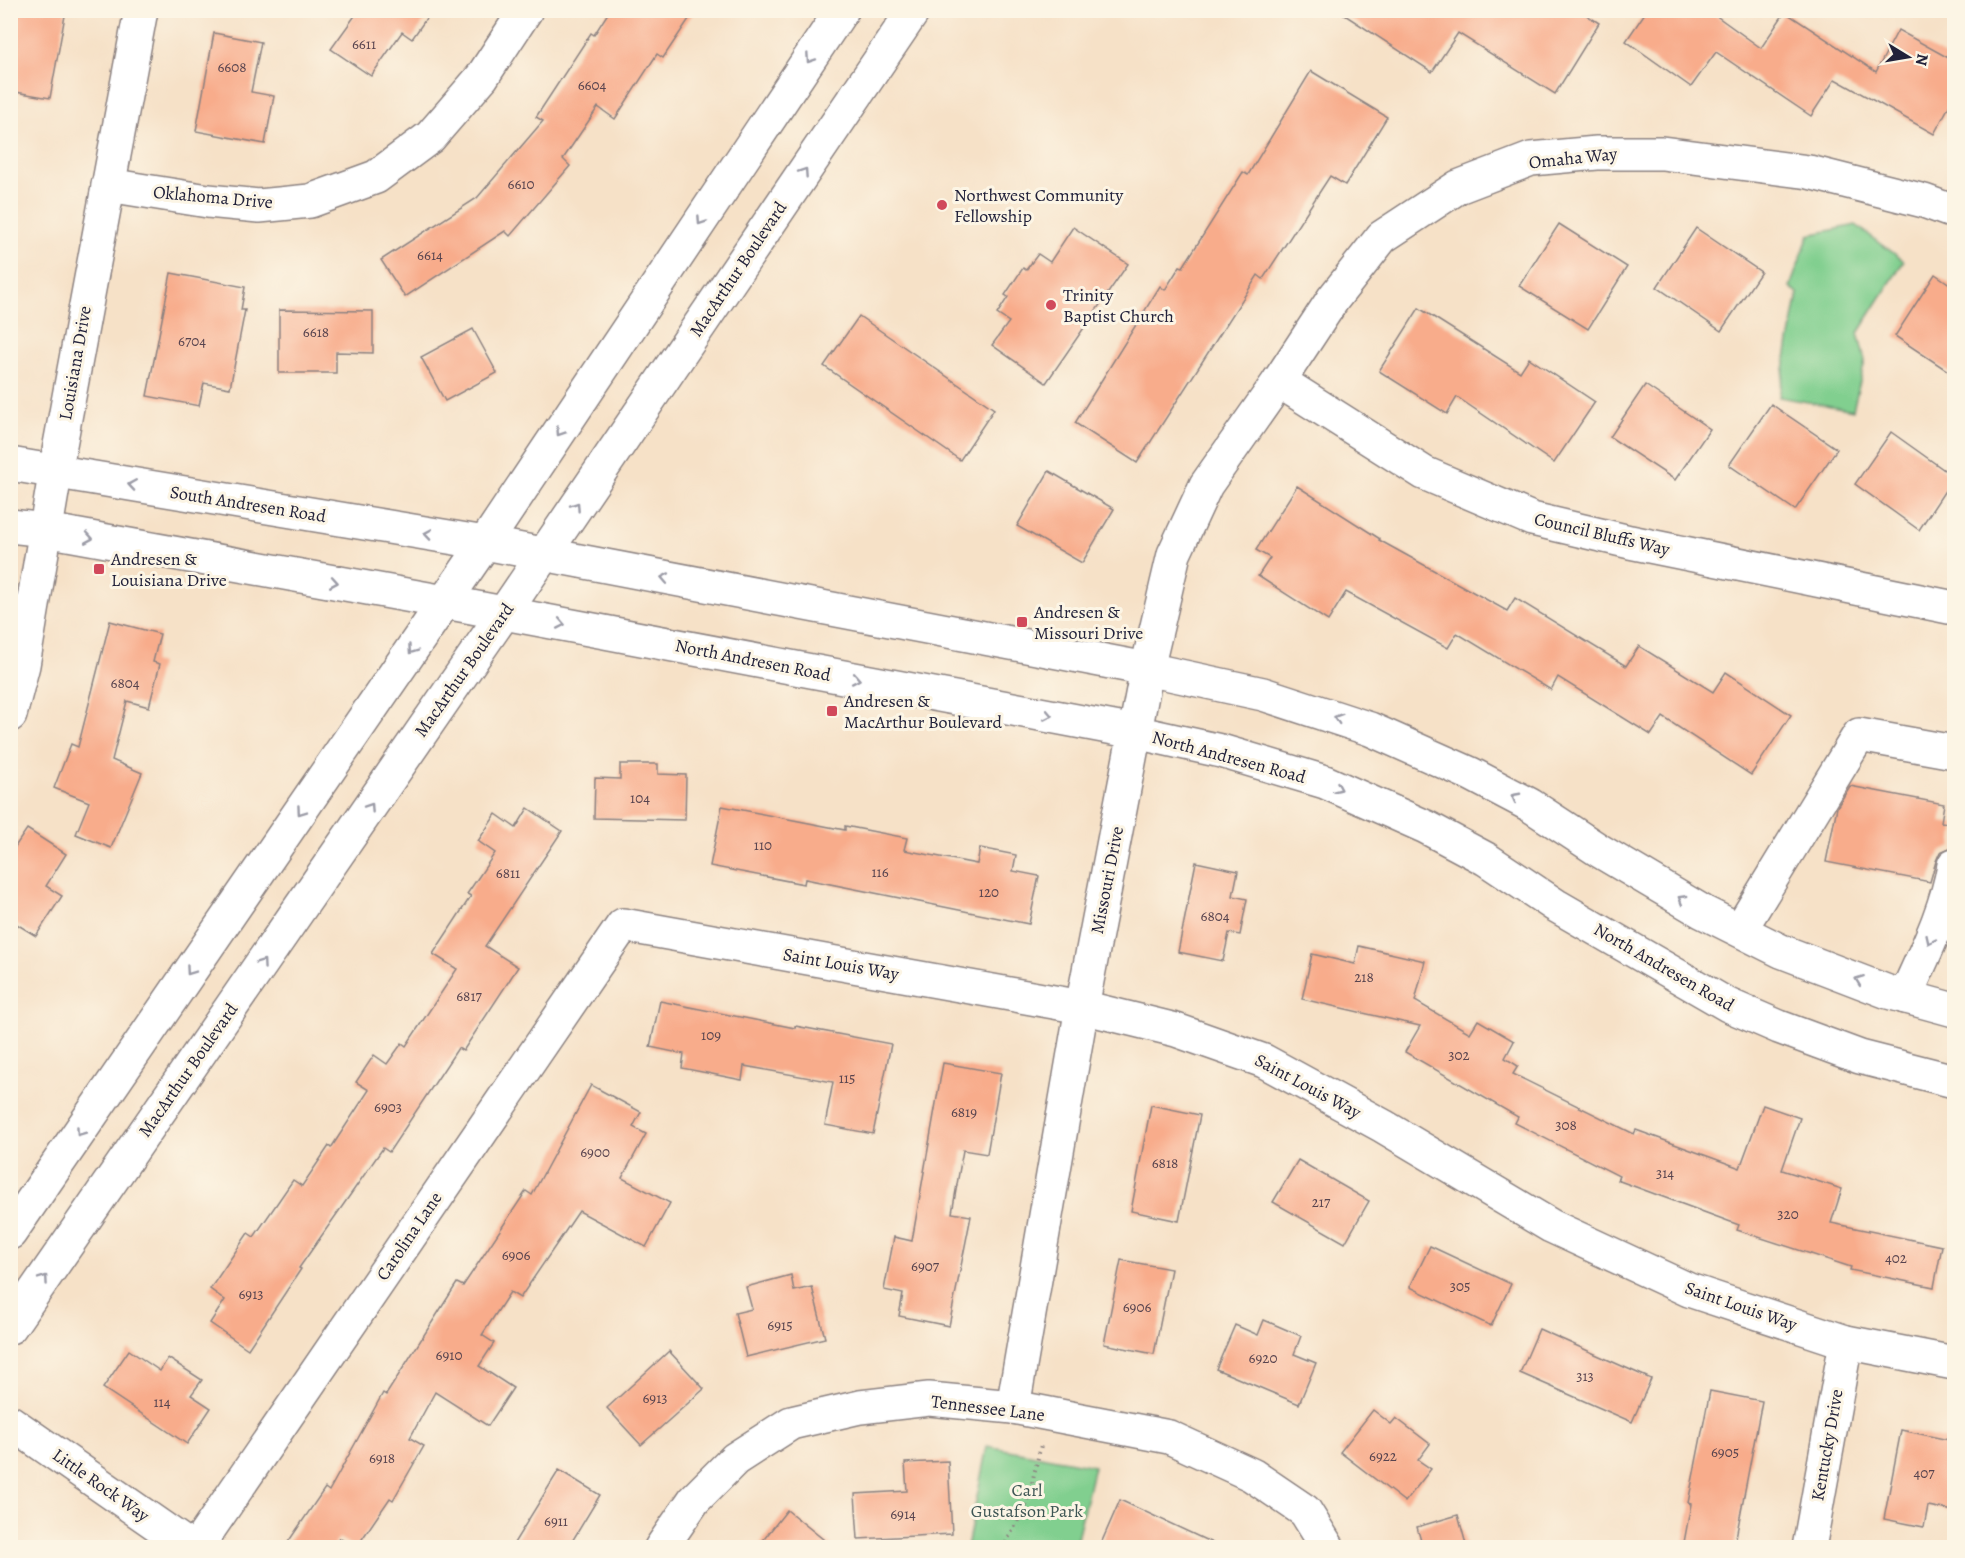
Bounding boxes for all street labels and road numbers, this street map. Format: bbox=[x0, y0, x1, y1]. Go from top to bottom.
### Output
street label: Omaha Way bbox=[1528, 141, 1619, 175]
street label: Oklahoma Drive bbox=[152, 180, 274, 214]
street label: MacArthur Boulevard bbox=[684, 196, 792, 341]
street label: Louisiana Drive bbox=[53, 304, 97, 422]
street label: South Andresen Road bbox=[168, 480, 328, 528]
street label: Council Bluffs Way bbox=[1532, 507, 1673, 561]
street label: MacArthur Boulevard bbox=[409, 598, 519, 742]
street label: North Andresen Road bbox=[673, 633, 833, 687]
street label: North Andresen Road bbox=[1149, 725, 1309, 789]
street label: Missouri Drive bbox=[1085, 824, 1129, 936]
street label: North Andresen Road bbox=[1589, 917, 1739, 1017]
street label: Saint Louis Way bbox=[781, 942, 902, 986]
street label: MacArthur Boulevard bbox=[133, 998, 243, 1142]
street label: Saint Louis Way bbox=[1251, 1048, 1366, 1125]
street label: Carolina Lane bbox=[371, 1187, 447, 1285]
street label: Saint Louis Way bbox=[1682, 1276, 1801, 1337]
street label: Kentucky Drive bbox=[1805, 1387, 1849, 1503]
street label: Tennessee Lane bbox=[930, 1389, 1046, 1427]
street label: Little Rock Way bbox=[48, 1443, 155, 1528]

